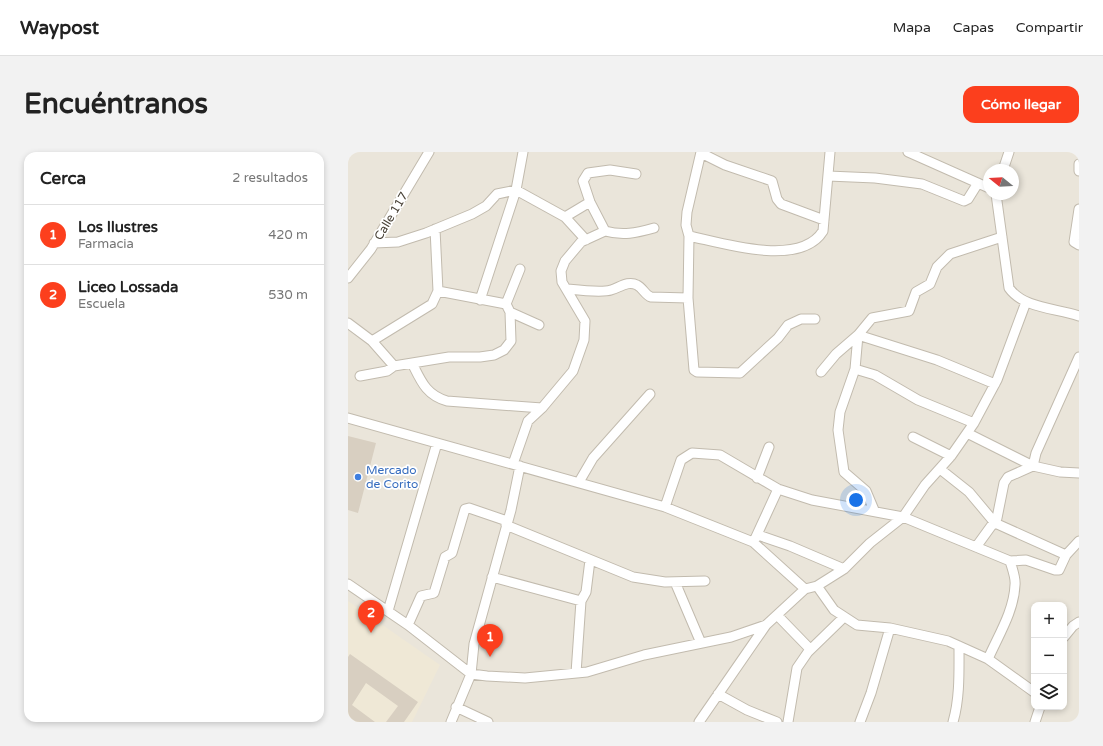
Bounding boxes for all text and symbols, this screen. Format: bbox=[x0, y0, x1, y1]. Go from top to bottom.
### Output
text: Waypost bbox=[20, 17, 99, 39]
text: Mapa bbox=[893, 19, 931, 36]
text: Capas bbox=[953, 19, 994, 36]
text: Compartir bbox=[1016, 19, 1083, 36]
button: Cómo llegar bbox=[963, 86, 1079, 123]
text: Encuéntranos bbox=[24, 87, 208, 121]
north arrow bbox=[983, 164, 1019, 200]
text: Cerca bbox=[40, 168, 86, 189]
text: 2 resultados bbox=[232, 170, 308, 186]
street label: Calle 117 bbox=[371, 189, 411, 243]
text: Los Ilustres bbox=[78, 218, 158, 236]
text: 1 bbox=[49, 227, 57, 243]
text: 420 m bbox=[268, 227, 308, 243]
text: Farmacia bbox=[78, 236, 134, 252]
text: Liceo Lossada bbox=[78, 278, 178, 296]
text: 2 bbox=[49, 287, 57, 303]
text: 530 m bbox=[268, 287, 308, 303]
text: Escuela bbox=[78, 296, 125, 312]
place label: Mercado de Corito bbox=[366, 463, 418, 491]
marker: Mercado de Corito bbox=[353, 472, 363, 482]
your location bbox=[846, 490, 866, 510]
pin: 2 bbox=[358, 600, 384, 633]
map controls bbox=[1031, 602, 1067, 710]
button: + bbox=[1031, 602, 1067, 638]
pin: 1 bbox=[477, 624, 503, 657]
button: − bbox=[1031, 638, 1067, 674]
button: layers bbox=[1031, 674, 1067, 710]

